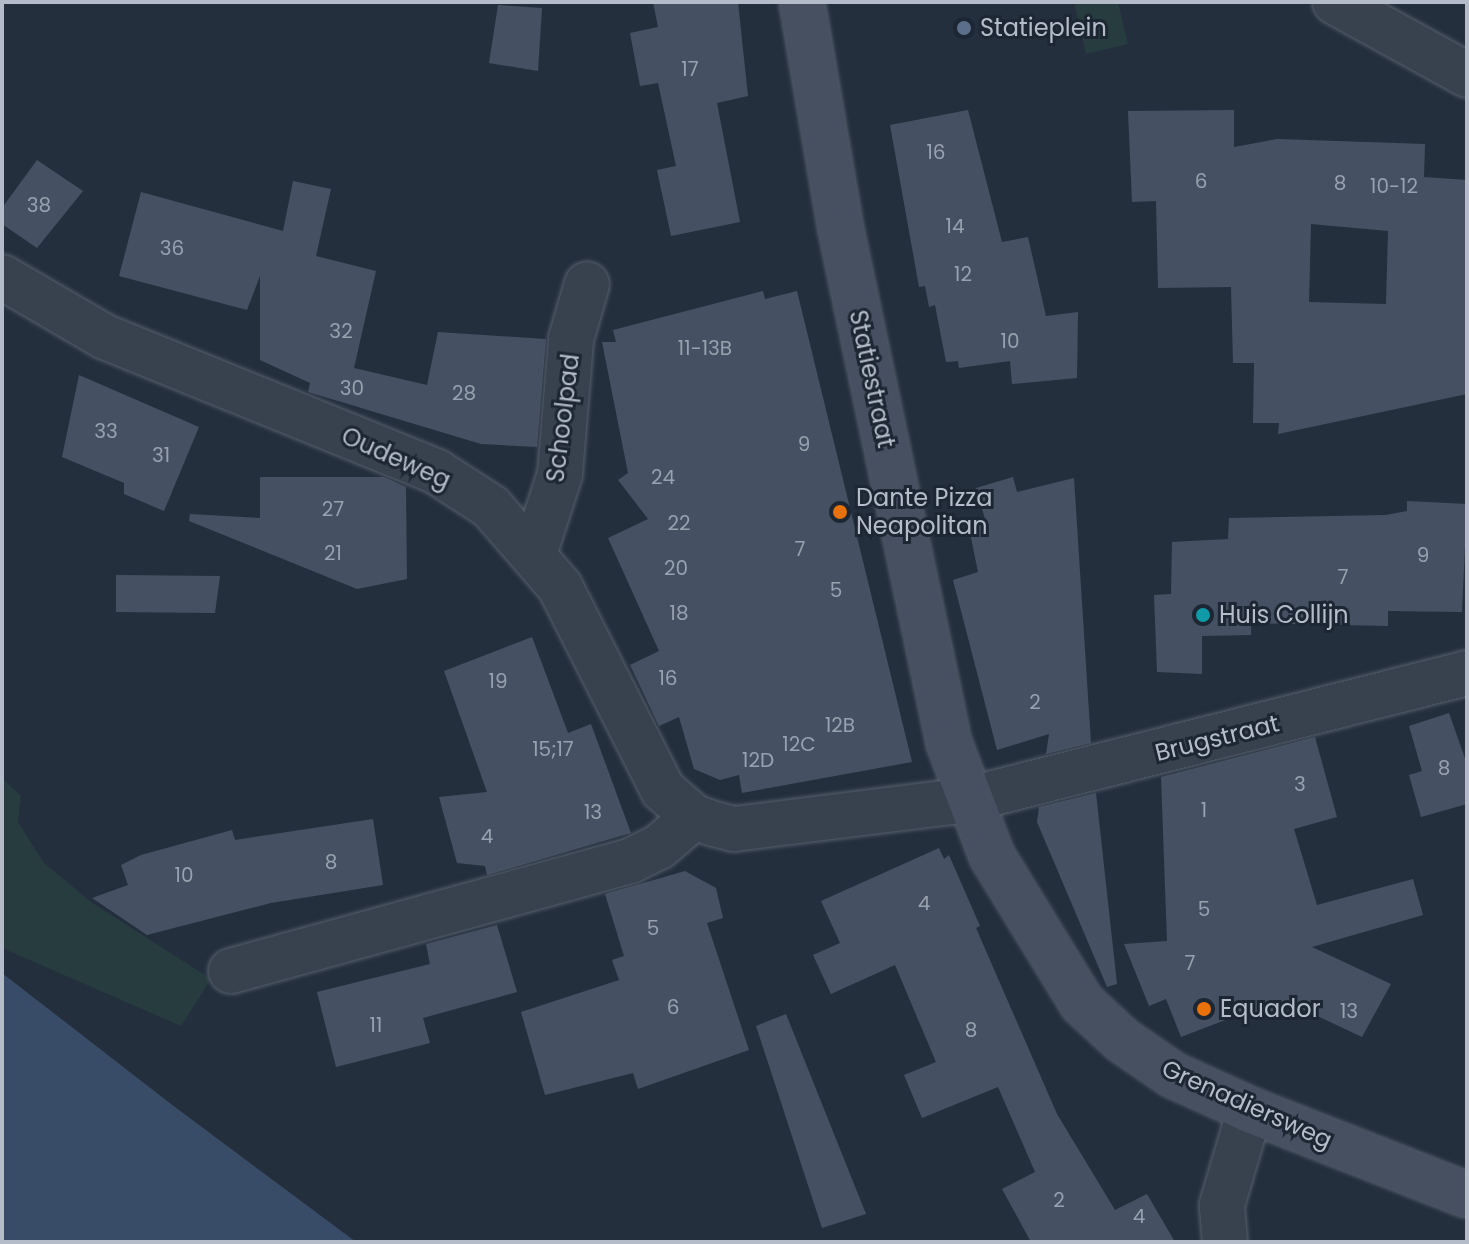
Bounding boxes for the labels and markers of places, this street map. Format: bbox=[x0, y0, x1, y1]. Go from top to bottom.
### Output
place label: Statieplein bbox=[980, 14, 1107, 42]
marker: Statieplein bbox=[955, 19, 973, 37]
place label: Dante Pizza Neapolitan bbox=[856, 484, 992, 540]
marker: Dante Pizza Neapolitan bbox=[831, 503, 849, 521]
place label: Huis Collijn bbox=[1219, 601, 1349, 629]
marker: Huis Collijn bbox=[1194, 606, 1212, 624]
place label: Equador bbox=[1220, 995, 1321, 1023]
marker: Equador bbox=[1195, 1000, 1213, 1018]

